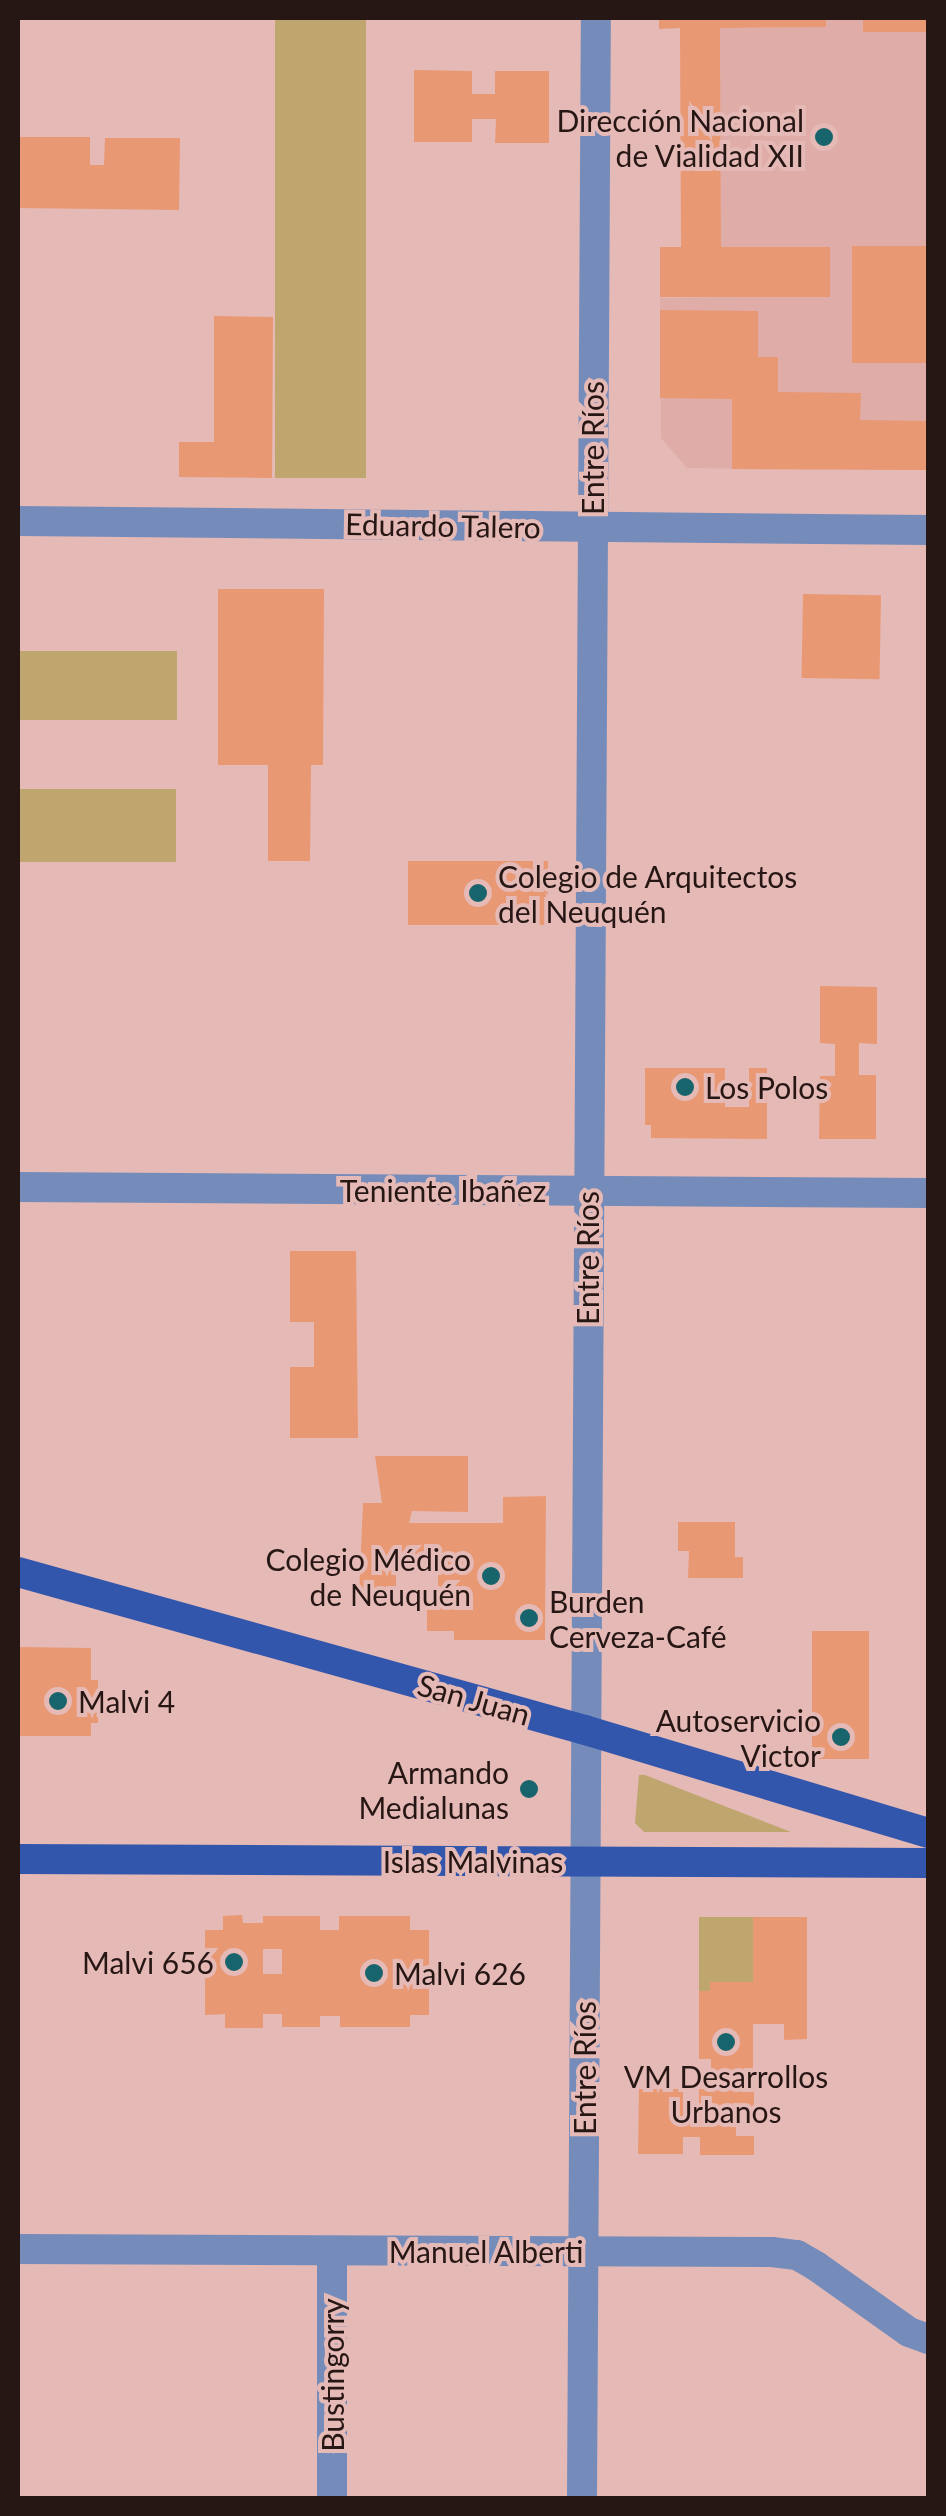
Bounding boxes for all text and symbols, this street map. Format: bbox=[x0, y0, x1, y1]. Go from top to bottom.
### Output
place label: Dirección Nacional de Vialidad XII bbox=[557, 102, 804, 172]
marker: Dirección Nacional de Vialidad XII bbox=[813, 126, 835, 148]
street label: Entre Ríos bbox=[574, 381, 610, 515]
street label: Eduardo Talero bbox=[345, 505, 541, 545]
place label: Colegio de Arquitectos del Neuquén bbox=[498, 858, 798, 928]
marker: Colegio de Arquitectos del Neuquén bbox=[467, 882, 489, 904]
place label: Los Polos bbox=[705, 1069, 828, 1105]
marker: Los Polos bbox=[674, 1076, 696, 1098]
street label: Teniente Ibañez bbox=[340, 1172, 546, 1208]
street label: Entre Ríos bbox=[569, 1191, 605, 1325]
place label: Colegio Médico de Neuquén bbox=[266, 1541, 471, 1612]
marker: Colegio Médico de Neuquén bbox=[480, 1565, 502, 1587]
place label: Burden Cerveza-Café bbox=[549, 1583, 727, 1654]
marker: Burden Cerveza-Café bbox=[518, 1607, 540, 1629]
street label: San Juan bbox=[413, 1666, 535, 1732]
place label: Malvi 4 bbox=[78, 1683, 175, 1719]
marker: Malvi 4 bbox=[47, 1690, 69, 1712]
place label: Autoservicio Victor bbox=[656, 1702, 821, 1772]
marker: Autoservicio Victor bbox=[830, 1726, 852, 1748]
place label: Armando Medialunas bbox=[358, 1754, 509, 1824]
marker: Armando Medialunas bbox=[518, 1778, 540, 1800]
street label: Islas Malvinas bbox=[383, 1843, 563, 1879]
place label: Malvi 656 bbox=[82, 1944, 214, 1980]
marker: Malvi 656 bbox=[223, 1951, 245, 1973]
place label: Malvi 626 bbox=[394, 1955, 526, 1991]
marker: Malvi 626 bbox=[363, 1962, 385, 1984]
street label: Entre Ríos bbox=[566, 2001, 602, 2135]
marker: VM Desarrollos Urbanos bbox=[715, 2031, 737, 2053]
place label: VM Desarrollos Urbanos bbox=[624, 2058, 828, 2128]
street label: Manuel Alberti bbox=[388, 2233, 584, 2269]
street label: Bustingorry bbox=[314, 2298, 350, 2452]

